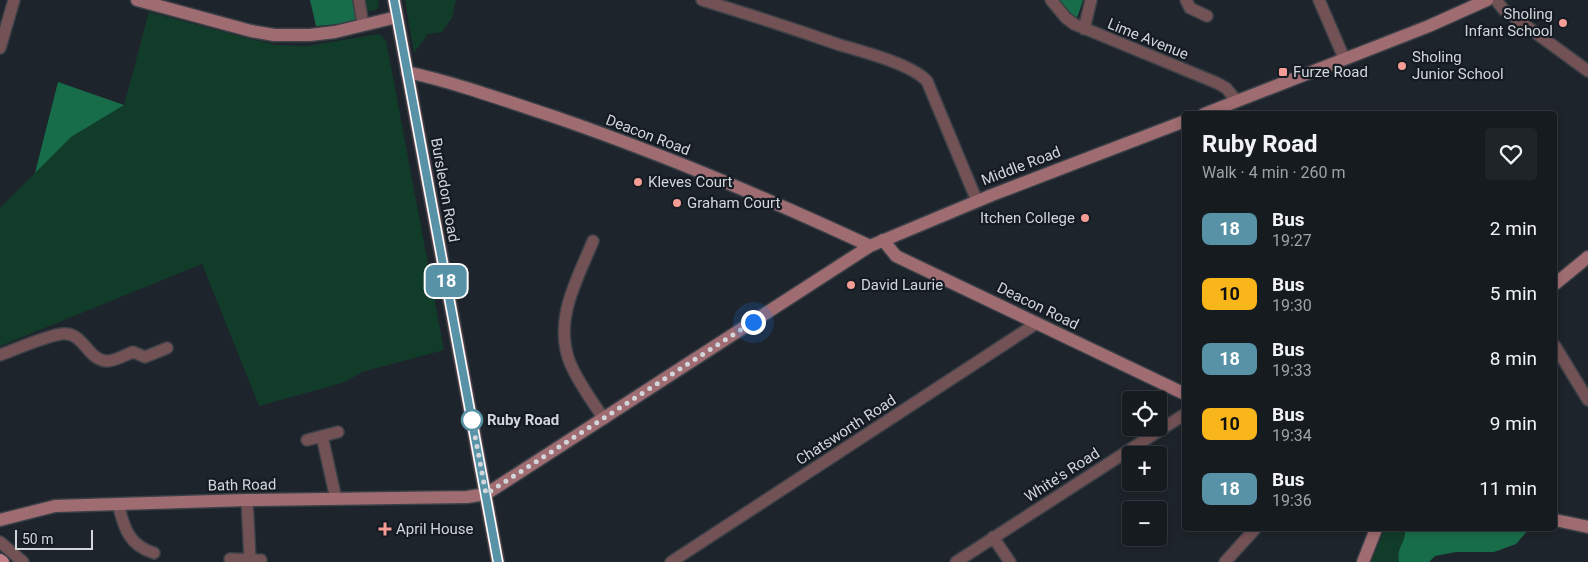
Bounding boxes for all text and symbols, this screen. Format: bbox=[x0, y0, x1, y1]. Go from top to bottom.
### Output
place label: Sholing Infant School bbox=[1465, 5, 1553, 40]
street label: Lime Avenue bbox=[1105, 15, 1191, 63]
marker: Sholing Infant School bbox=[1557, 17, 1569, 29]
place label: Sholing Junior School bbox=[1412, 48, 1504, 83]
marker: Sholing Junior School bbox=[1396, 60, 1408, 72]
place label: Furze Road bbox=[1293, 63, 1368, 81]
marker: Furze Road bbox=[1277, 66, 1289, 78]
street label: Deacon Road bbox=[603, 111, 693, 159]
button: heart bbox=[1485, 128, 1537, 180]
text: Ruby Road bbox=[1202, 130, 1318, 158]
street label: Bursledon Road bbox=[427, 136, 463, 244]
street label: Middle Road bbox=[979, 143, 1063, 189]
text: Walk · 4 min · 260 m bbox=[1202, 163, 1346, 182]
place label: Kleves Court bbox=[648, 173, 733, 191]
marker: Kleves Court bbox=[632, 176, 644, 188]
place label: Graham Court bbox=[687, 194, 780, 212]
marker: Graham Court bbox=[671, 197, 683, 209]
text: Bus bbox=[1272, 208, 1305, 231]
place label: Itchen College bbox=[980, 209, 1075, 227]
marker: Itchen College bbox=[1079, 212, 1091, 224]
text: 2 min bbox=[1490, 217, 1537, 240]
text: 18 bbox=[1219, 218, 1240, 239]
text: 19:27 bbox=[1272, 231, 1312, 250]
line badge: 18 bbox=[424, 265, 468, 297]
text: 18 bbox=[436, 270, 456, 291]
text: Bus bbox=[1272, 273, 1305, 296]
place label: David Laurie bbox=[861, 276, 943, 294]
street label: Deacon Road bbox=[994, 278, 1082, 334]
marker: David Laurie bbox=[845, 279, 857, 291]
text: 5 min bbox=[1490, 282, 1537, 305]
text: 10 bbox=[1219, 283, 1240, 304]
text: 19:30 bbox=[1272, 296, 1312, 315]
your location bbox=[741, 310, 766, 335]
text: Bus bbox=[1272, 338, 1305, 361]
text: 8 min bbox=[1490, 347, 1537, 370]
text: 18 bbox=[1219, 348, 1240, 369]
text: 19:33 bbox=[1272, 361, 1312, 380]
street label: Chatsworth Road bbox=[793, 391, 899, 469]
map controls bbox=[1122, 391, 1167, 546]
button: locate bbox=[1122, 391, 1167, 436]
text: Bus bbox=[1272, 403, 1305, 426]
marker: Ruby Road bbox=[461, 409, 483, 431]
place label: Ruby Road bbox=[487, 411, 559, 429]
text: 9 min bbox=[1490, 412, 1537, 435]
text: 10 bbox=[1219, 413, 1240, 434]
text: 19:34 bbox=[1272, 426, 1312, 445]
street label: White's Road bbox=[1021, 444, 1103, 506]
button: + bbox=[1122, 446, 1167, 491]
text: Bus bbox=[1272, 468, 1305, 491]
street label: Bath Road bbox=[207, 475, 277, 495]
text: 11 min bbox=[1479, 477, 1537, 500]
text: 18 bbox=[1219, 478, 1240, 499]
text: 19:36 bbox=[1272, 491, 1312, 510]
button: − bbox=[1122, 501, 1167, 546]
place label: April House bbox=[396, 520, 474, 538]
marker: April House bbox=[378, 522, 392, 536]
scale bar bbox=[15, 527, 92, 550]
text: 50 m bbox=[22, 531, 54, 547]

